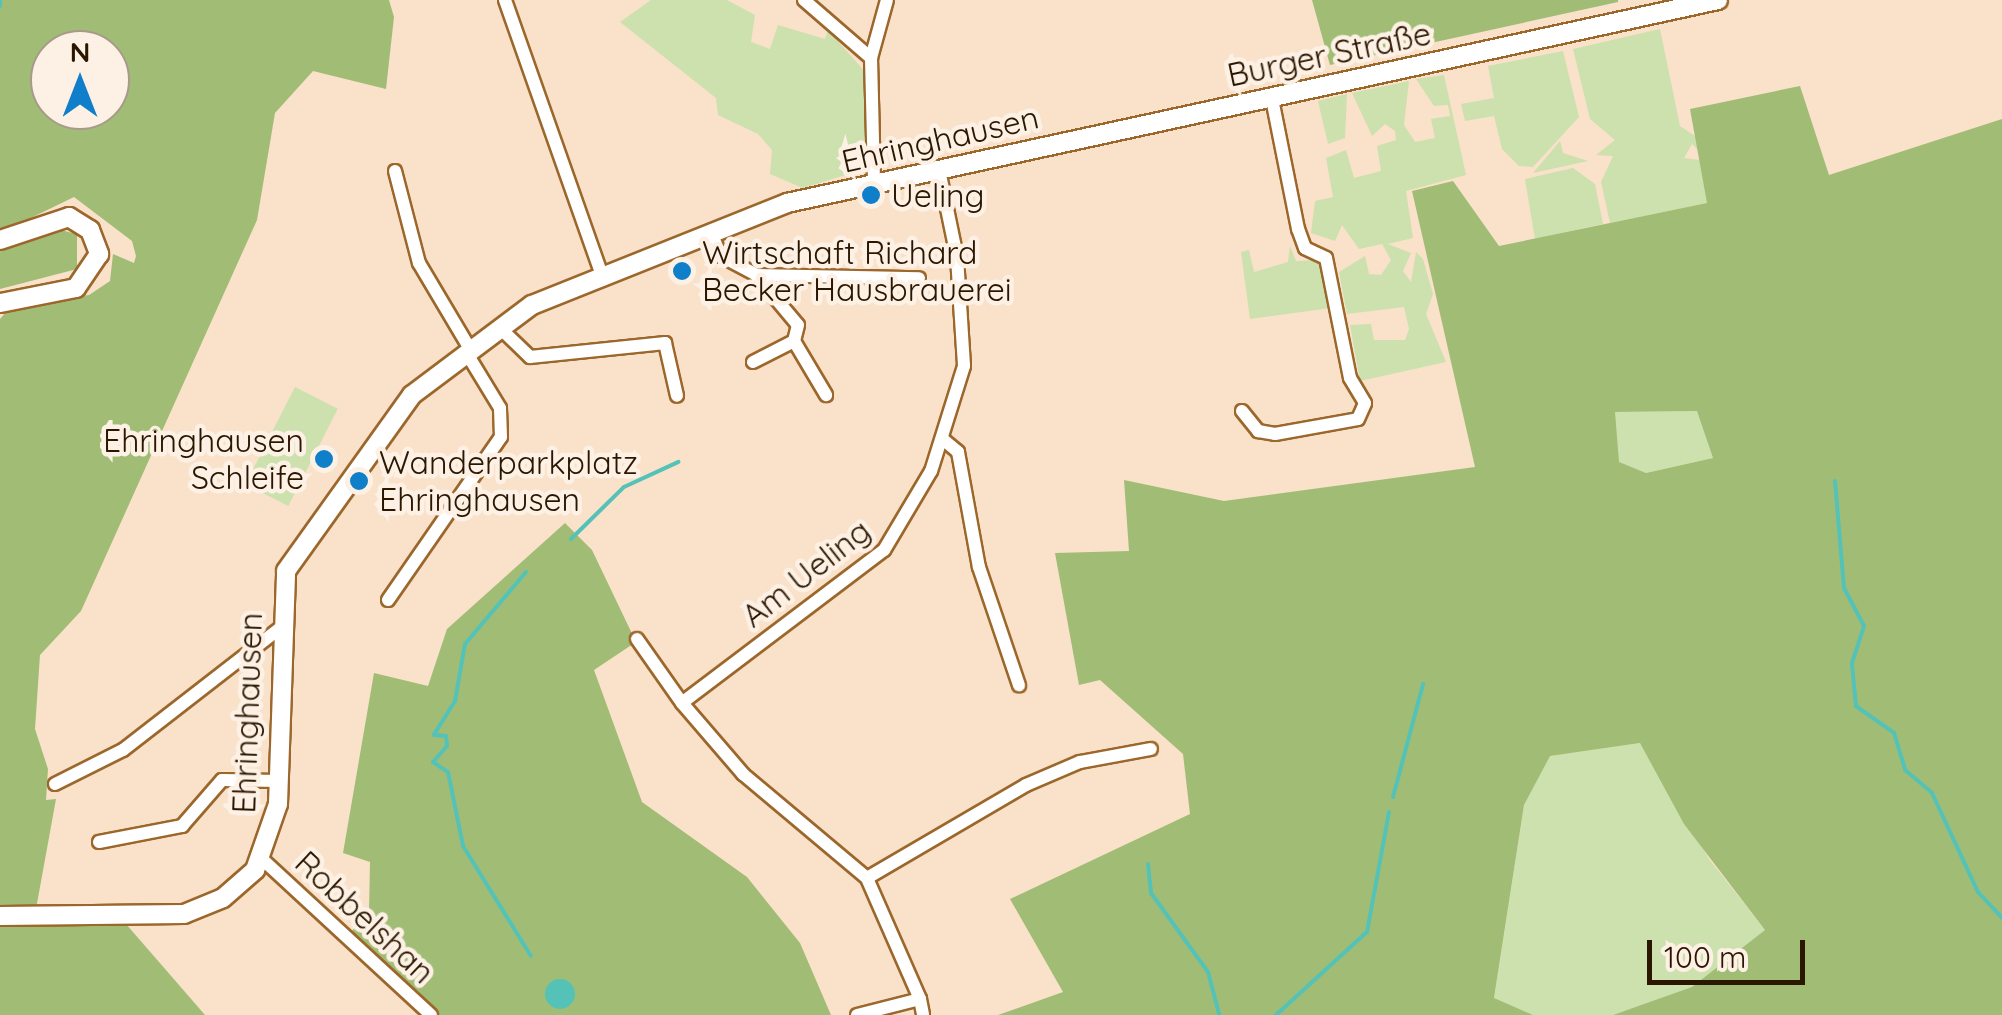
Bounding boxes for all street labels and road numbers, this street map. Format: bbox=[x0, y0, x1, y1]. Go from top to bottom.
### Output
street label: Burger Straße bbox=[1224, 14, 1434, 94]
street label: Ehringhausen bbox=[838, 98, 1042, 180]
street label: Am Ueling bbox=[734, 511, 878, 635]
street label: Ehringhausen bbox=[224, 612, 270, 814]
street label: Robbelshan bbox=[288, 843, 442, 991]

